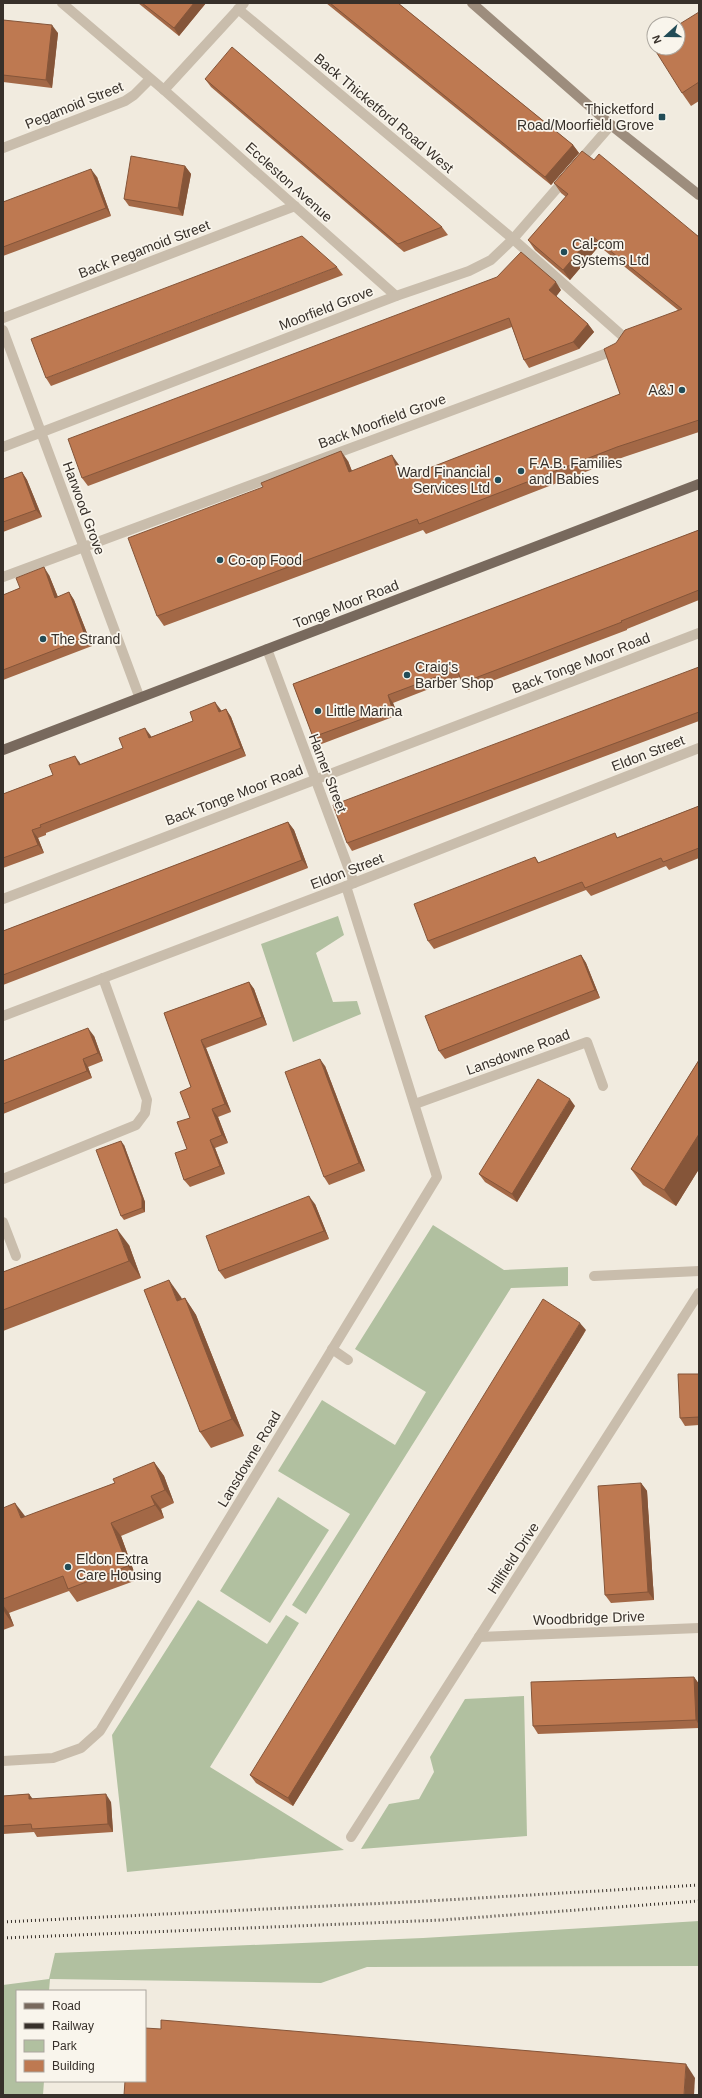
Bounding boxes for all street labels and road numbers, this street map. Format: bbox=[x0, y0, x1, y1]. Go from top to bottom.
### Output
street label: Back Thicketford Road West bbox=[311, 50, 457, 176]
street label: Pegamoid Street bbox=[23, 78, 125, 132]
street label: Eccleston Avenue bbox=[242, 139, 336, 225]
street label: Back Pegamoid Street bbox=[76, 217, 212, 281]
street label: Moorfield Grove bbox=[277, 283, 376, 333]
street label: Back Moorfield Grove bbox=[316, 390, 448, 452]
street label: Harwood Grove bbox=[60, 459, 108, 557]
street label: Tonge Moor Road bbox=[291, 577, 401, 631]
street label: Back Tonge Moor Road bbox=[510, 629, 652, 697]
street label: Hamer Street bbox=[306, 731, 350, 815]
street label: Eldon Street bbox=[609, 732, 687, 774]
street label: Back Tonge Moor Road bbox=[163, 761, 305, 829]
street label: Eldon Street bbox=[308, 850, 386, 892]
street label: Lansdowne Road bbox=[464, 1026, 572, 1078]
street label: Lansdowne Road bbox=[214, 1408, 284, 1510]
street label: Hillfield Drive bbox=[484, 1519, 542, 1597]
street label: Woodbridge Drive bbox=[533, 1608, 645, 1628]

